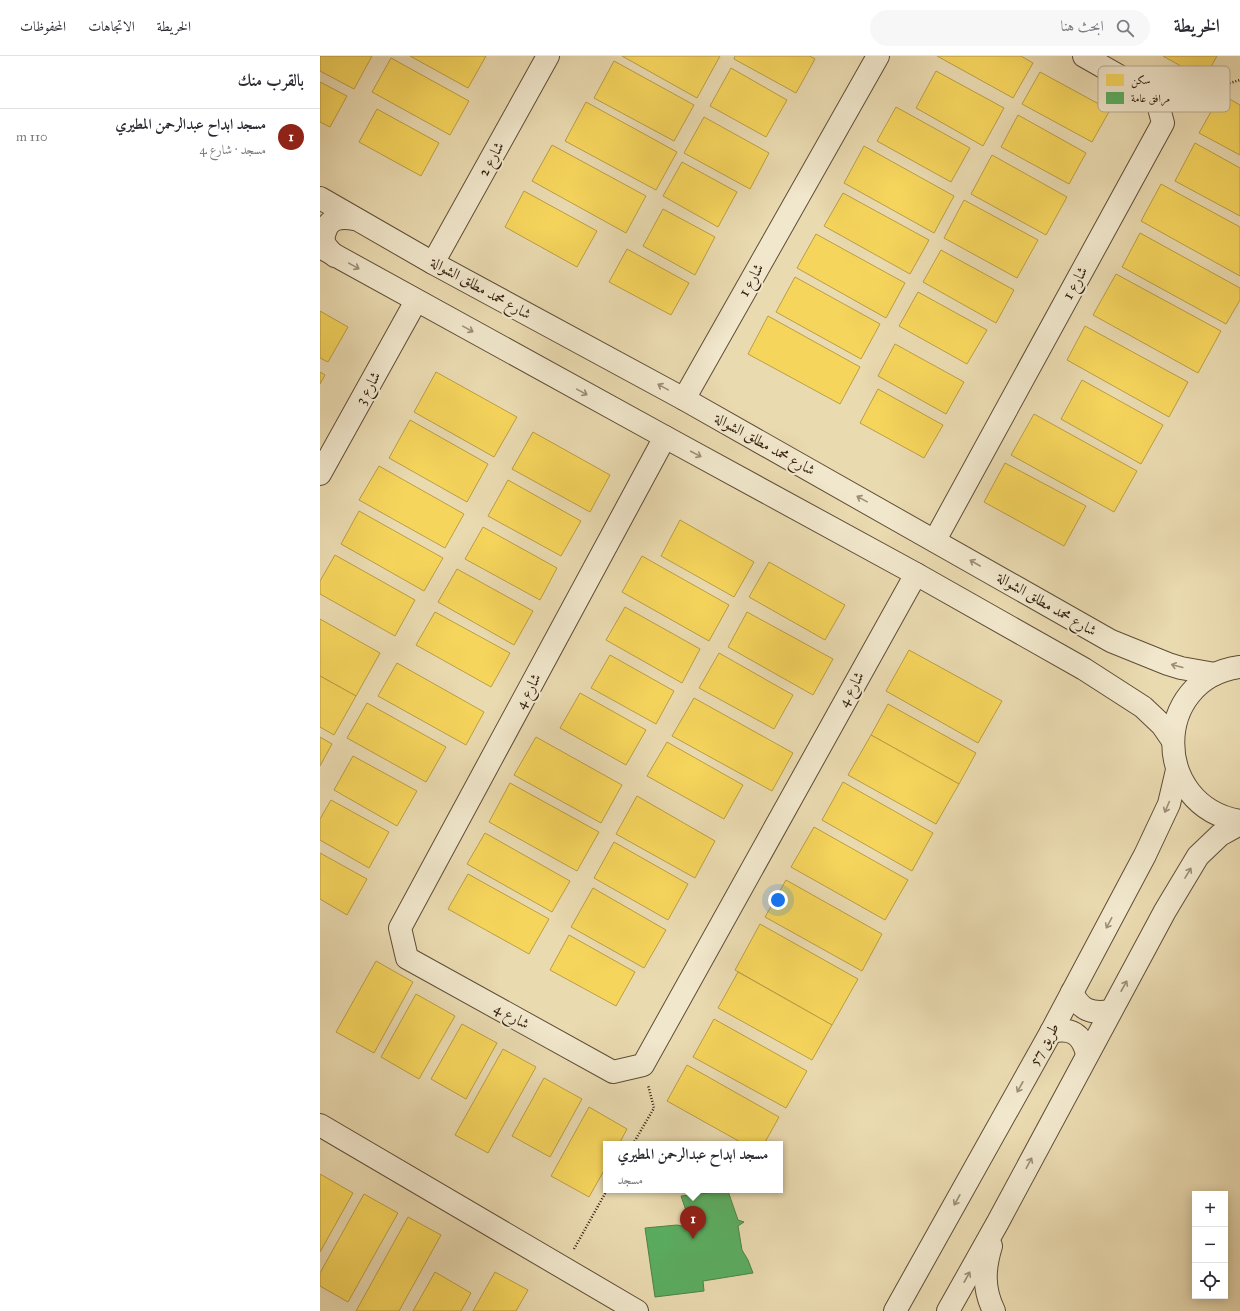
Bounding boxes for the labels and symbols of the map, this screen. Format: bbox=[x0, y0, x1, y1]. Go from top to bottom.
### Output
legend bbox=[1098, 66, 1230, 112]
text: سكن bbox=[1131, 74, 1150, 89]
text: مرافق عامة bbox=[1131, 92, 1170, 106]
street label: شارع 2 bbox=[474, 139, 511, 181]
street label: شارع محمد مطلق الشوالة bbox=[425, 252, 534, 327]
street label: شارع 1 bbox=[735, 260, 771, 302]
one-way arrow bbox=[348, 263, 360, 271]
street label: شارع 1 bbox=[1059, 263, 1095, 305]
one-way arrow bbox=[462, 326, 474, 334]
street label: شارع 3 bbox=[352, 368, 388, 410]
one-way arrow bbox=[657, 383, 669, 391]
one-way arrow bbox=[576, 388, 588, 396]
street label: شارع محمد مطلق الشوالة bbox=[709, 408, 818, 483]
one-way arrow bbox=[690, 451, 702, 459]
one-way arrow bbox=[856, 495, 868, 502]
one-way arrow bbox=[969, 558, 981, 566]
street label: شارع محمد مطلق الشوالة bbox=[991, 568, 1100, 643]
one-way arrow bbox=[1171, 662, 1184, 669]
street label: شارع 4 bbox=[834, 668, 871, 712]
street label: شارع 4 bbox=[511, 670, 548, 714]
one-way arrow bbox=[1163, 801, 1170, 813]
one-way arrow bbox=[1184, 867, 1192, 879]
your location bbox=[768, 890, 788, 910]
one-way arrow bbox=[1104, 917, 1112, 929]
one-way arrow bbox=[1120, 981, 1128, 993]
street label: شارع 4 bbox=[489, 999, 533, 1036]
street label: طريق 57 bbox=[1025, 1020, 1064, 1069]
one-way arrow bbox=[1016, 1081, 1024, 1093]
one-way arrow bbox=[1026, 1157, 1033, 1169]
one-way arrow bbox=[952, 1194, 960, 1206]
pin: 1 bbox=[680, 1206, 706, 1239]
one-way arrow bbox=[964, 1271, 971, 1283]

